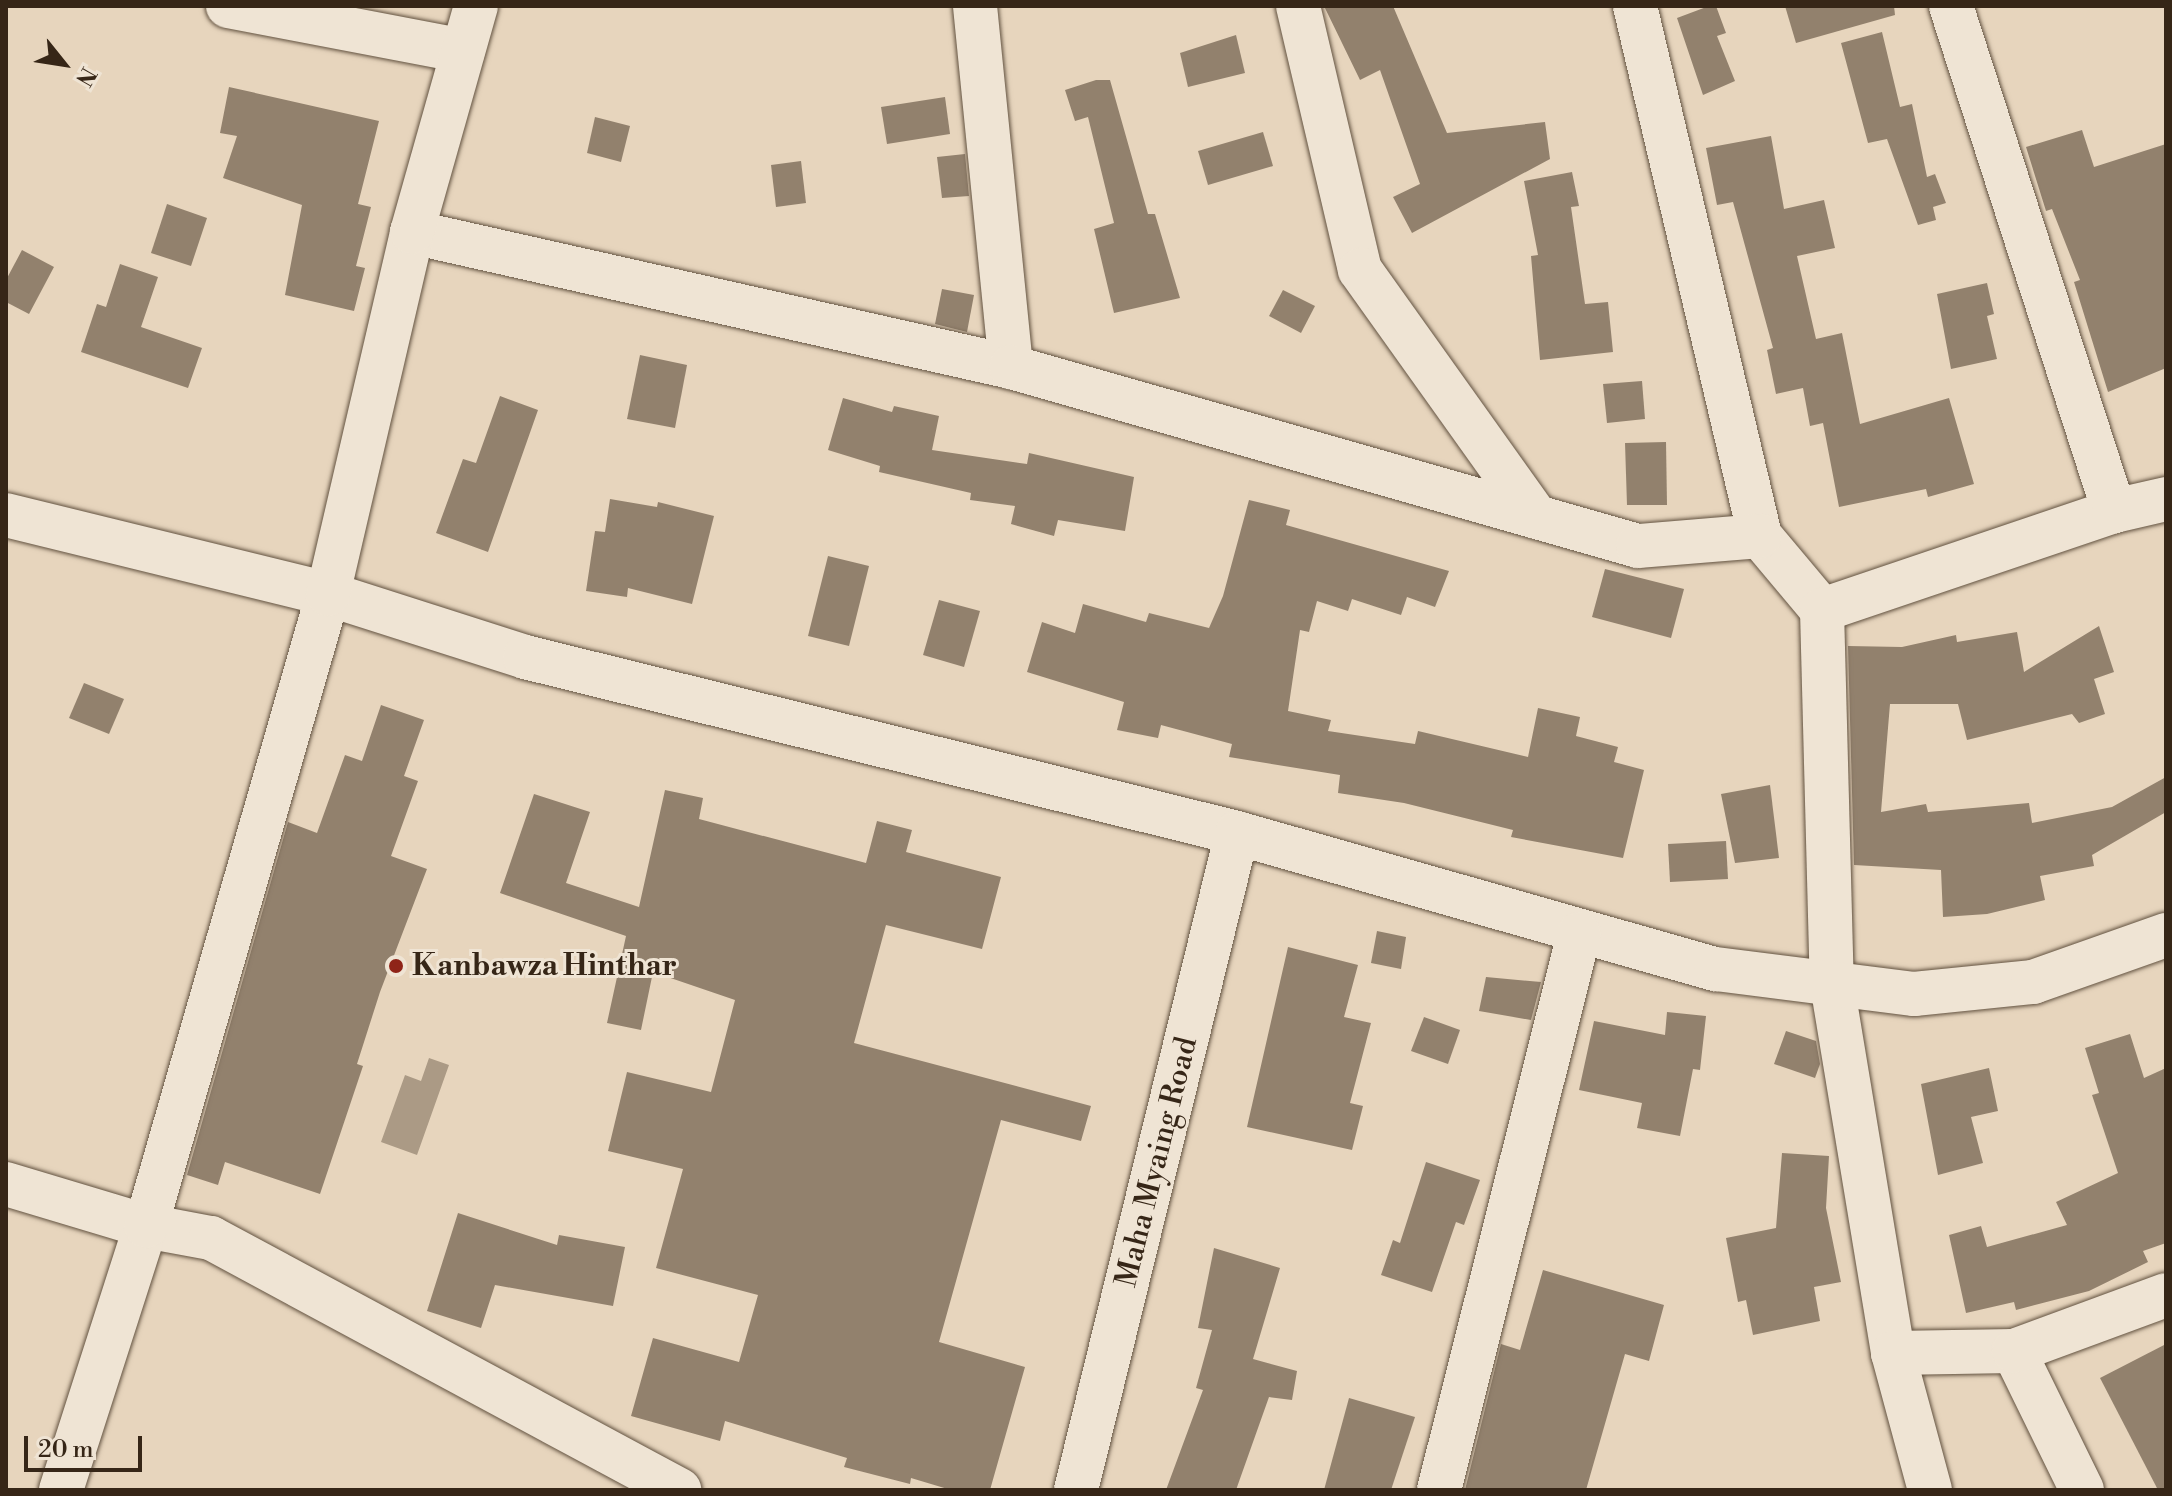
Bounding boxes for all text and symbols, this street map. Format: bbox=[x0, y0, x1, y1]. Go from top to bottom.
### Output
north arrow bbox=[24, 24, 104, 104]
text: N bbox=[69, 62, 101, 91]
place label: Kanbawza Hinthar bbox=[412, 948, 677, 984]
marker: Kanbawza Hinthar bbox=[387, 957, 405, 975]
street label: Maha Myaing Road bbox=[1109, 1033, 1205, 1291]
scale bar bbox=[28, 1420, 146, 1470]
text: 20 m bbox=[38, 1435, 94, 1465]

